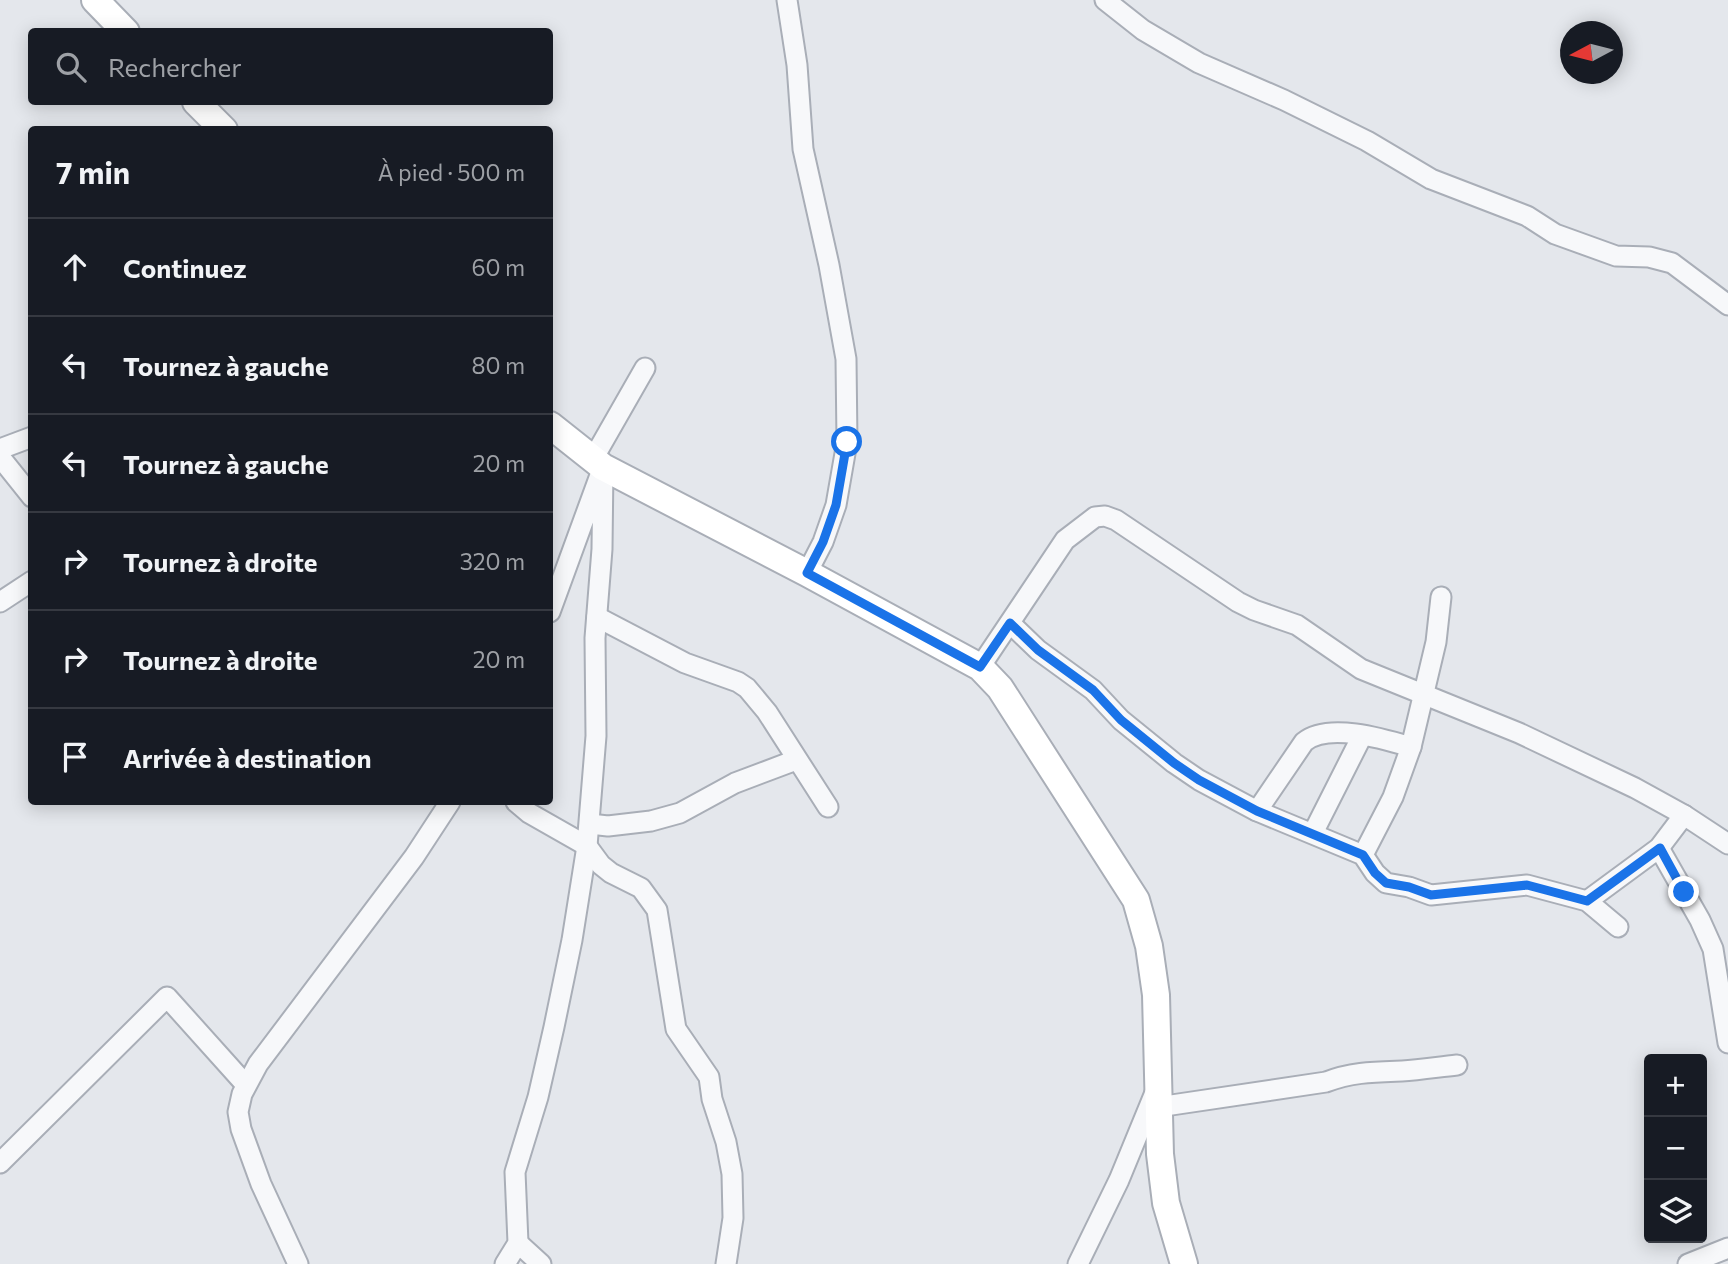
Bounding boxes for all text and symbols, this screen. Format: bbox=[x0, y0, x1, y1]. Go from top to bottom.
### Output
north arrow bbox=[1560, 21, 1623, 84]
search box bbox=[28, 28, 553, 105]
icon: search bbox=[52, 48, 90, 86]
text: Rechercher bbox=[108, 51, 242, 82]
text: 7 min bbox=[56, 153, 130, 190]
text: À pied · 500 m bbox=[378, 158, 525, 186]
icon: ahead bbox=[56, 248, 94, 286]
text: Continuez bbox=[123, 252, 247, 283]
text: 60 m bbox=[472, 253, 525, 281]
icon: left bbox=[56, 346, 94, 384]
text: Tournez à gauche bbox=[123, 350, 329, 381]
text: 80 m bbox=[472, 351, 525, 379]
route start bbox=[831, 426, 862, 457]
icon: left bbox=[56, 444, 94, 482]
text: Tournez à gauche bbox=[123, 448, 329, 479]
text: 20 m bbox=[473, 449, 525, 477]
icon: right bbox=[56, 542, 94, 580]
text: Tournez à droite bbox=[123, 546, 318, 577]
text: 320 m bbox=[460, 547, 525, 575]
icon: right bbox=[56, 640, 94, 678]
text: Tournez à droite bbox=[123, 644, 318, 675]
text: 20 m bbox=[473, 645, 525, 673]
icon: arrive bbox=[56, 738, 94, 776]
text: Arrivée à destination bbox=[123, 742, 371, 773]
route end bbox=[1668, 876, 1699, 907]
map controls bbox=[1644, 1054, 1707, 1243]
button: + bbox=[1644, 1054, 1707, 1117]
button: − bbox=[1644, 1117, 1707, 1180]
button: layers bbox=[1644, 1180, 1707, 1243]

